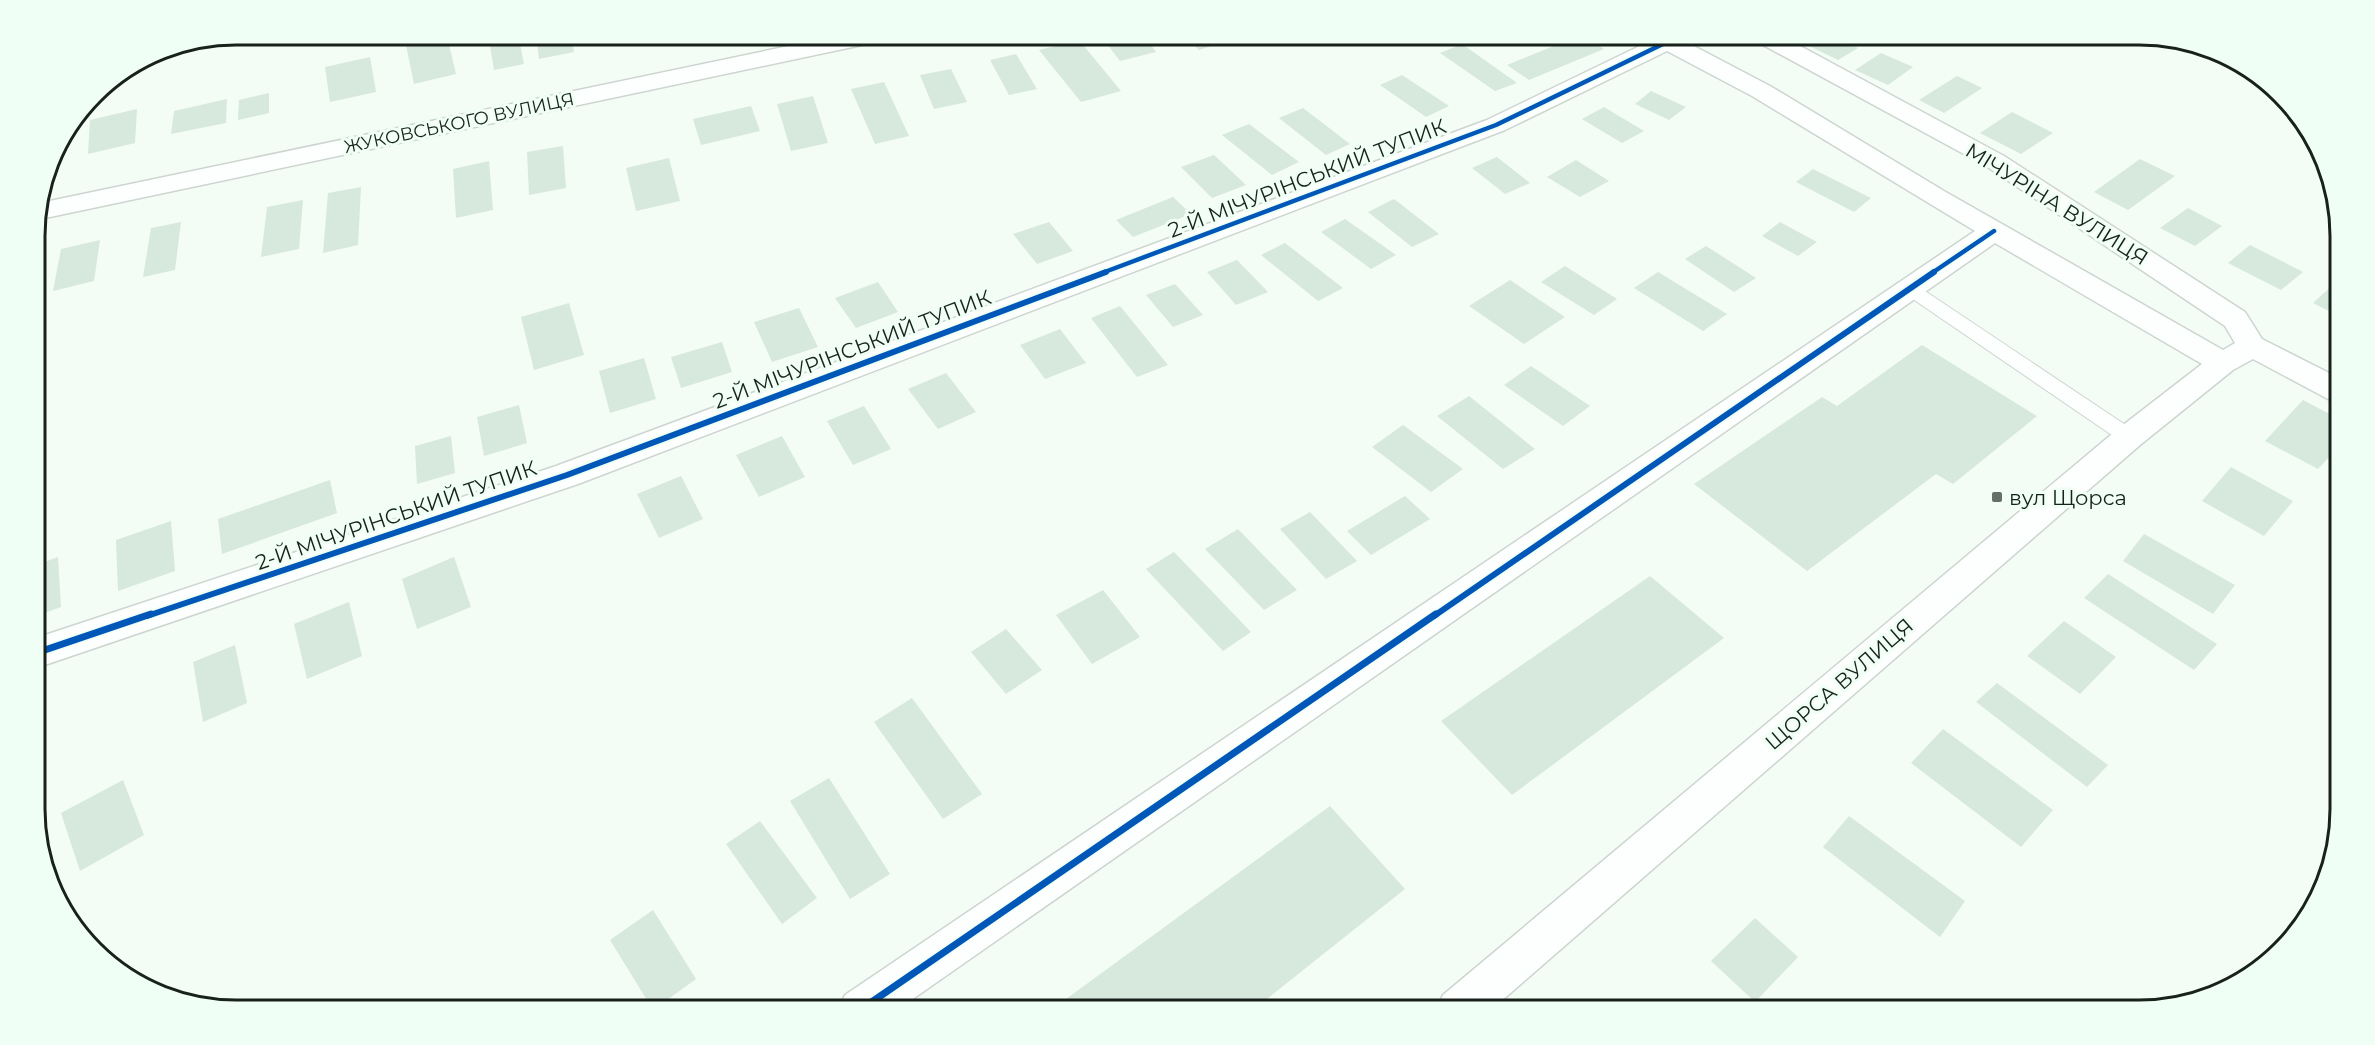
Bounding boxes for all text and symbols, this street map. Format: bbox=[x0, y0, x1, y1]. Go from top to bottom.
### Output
street label: ЖУКОВСЬКОГО ВУЛИЦЯ bbox=[342, 88, 576, 158]
street label: 2-Й МІЧУРІНСЬКИЙ ТУПИК bbox=[1164, 113, 1450, 243]
street label: МІЧУРІНА ВУЛИЦЯ bbox=[1961, 138, 2153, 270]
street label: 2-Й МІЧУРІНСЬКИЙ ТУПИК bbox=[709, 284, 995, 414]
street label: 2-Й МІЧУРІНСЬКИЙ ТУПИК bbox=[252, 455, 540, 575]
place label: вул Щорса bbox=[2009, 485, 2127, 510]
marker: вул Щорса bbox=[1990, 490, 2004, 504]
street label: ЩОРСА ВУЛИЦЯ bbox=[1760, 613, 1918, 755]

